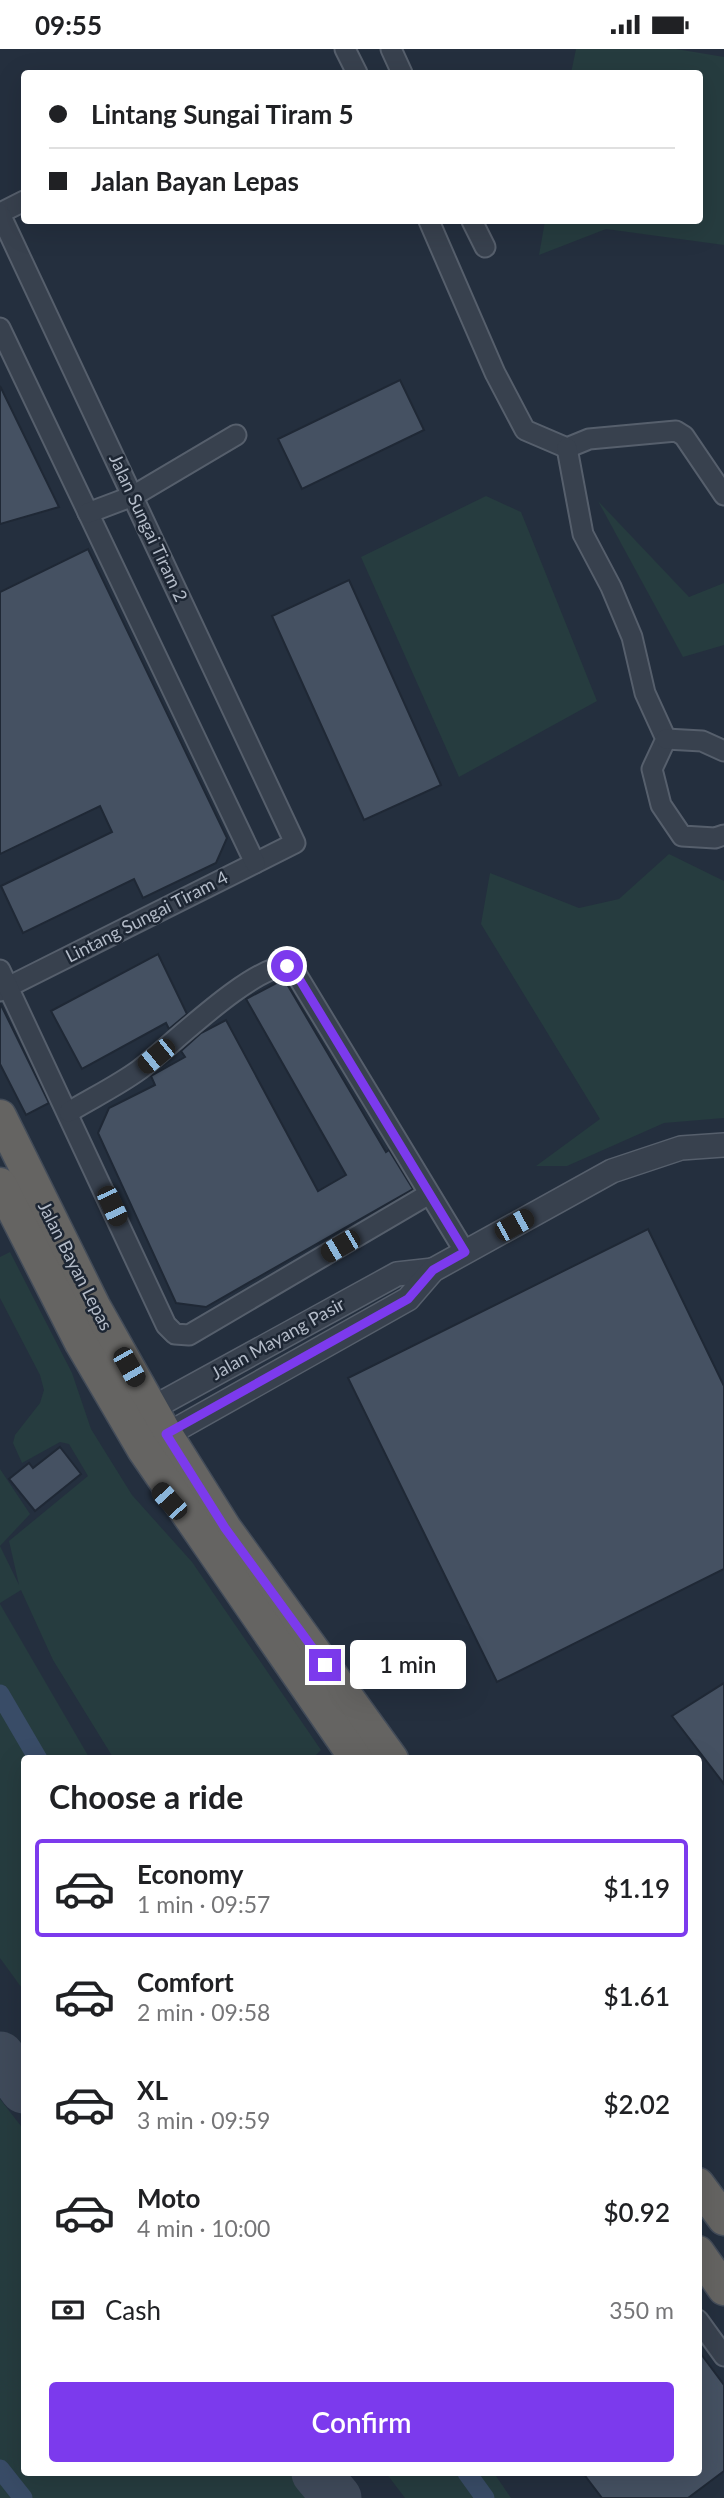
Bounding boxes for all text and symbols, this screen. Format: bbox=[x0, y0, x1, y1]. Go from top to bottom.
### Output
text: 09:55 bbox=[35, 9, 102, 41]
text: Lintang Sungai Tiram 5 bbox=[91, 98, 354, 130]
text: Jalan Bayan Lepas bbox=[91, 165, 299, 197]
street label: Jalan Sungai Tiram 2 bbox=[105, 450, 193, 605]
street label: Lintang Sungai Tiram 4 bbox=[62, 866, 231, 967]
route start bbox=[271, 950, 303, 982]
car bbox=[134, 1035, 179, 1077]
car bbox=[94, 1183, 131, 1229]
street label: Jalan Bayan Lepas bbox=[34, 1197, 118, 1334]
car bbox=[491, 1206, 538, 1244]
car bbox=[317, 1226, 364, 1266]
street label: Jalan Mayang Pasir bbox=[207, 1292, 349, 1384]
car bbox=[110, 1344, 149, 1390]
car bbox=[148, 1478, 191, 1524]
callout: 1 min bbox=[350, 1641, 465, 1689]
route end bbox=[309, 1649, 341, 1681]
text: 1 min bbox=[380, 1650, 436, 1678]
text: Choose a ride bbox=[49, 1777, 243, 1816]
icon: car bbox=[53, 1857, 116, 1920]
text: Economy bbox=[137, 1858, 243, 1890]
text: $1.19 bbox=[604, 1872, 670, 1904]
text: 1 min · 09:57 bbox=[137, 1890, 270, 1918]
icon: car bbox=[53, 1965, 116, 2028]
text: Comfort bbox=[137, 1966, 234, 1998]
text: $1.61 bbox=[604, 1980, 670, 2012]
text: 2 min · 09:58 bbox=[137, 1998, 270, 2026]
icon: car bbox=[53, 2073, 116, 2136]
text: XL bbox=[137, 2074, 168, 2106]
text: $2.02 bbox=[604, 2088, 670, 2120]
text: 3 min · 09:59 bbox=[137, 2106, 270, 2134]
icon: car bbox=[53, 2181, 116, 2244]
text: Moto bbox=[137, 2182, 200, 2214]
text: $0.92 bbox=[604, 2196, 670, 2228]
text: 4 min · 10:00 bbox=[137, 2214, 270, 2242]
icon: cash bbox=[49, 2291, 87, 2329]
text: Cash bbox=[105, 2294, 161, 2326]
text: 350 m bbox=[609, 2296, 674, 2324]
button: Confirm bbox=[49, 2382, 674, 2462]

